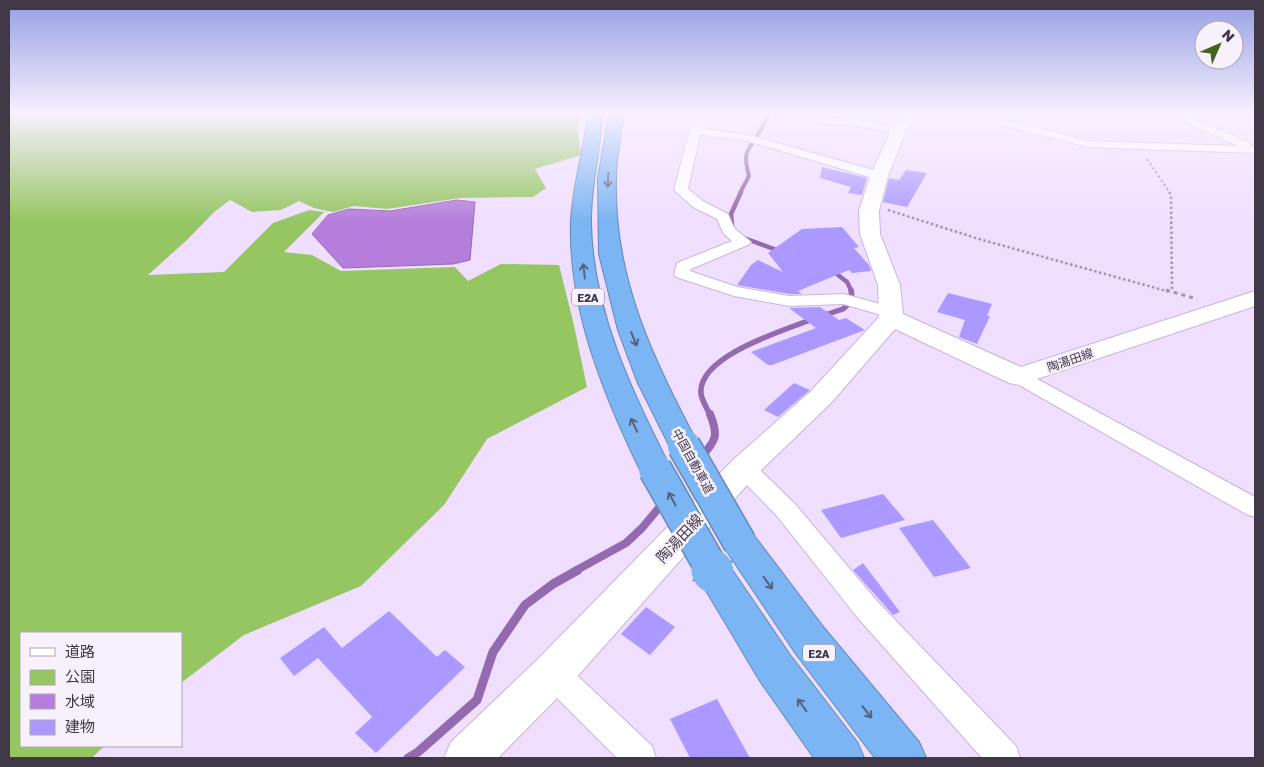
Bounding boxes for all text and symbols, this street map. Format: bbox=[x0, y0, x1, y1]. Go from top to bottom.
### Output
north arrow bbox=[1194, 20, 1244, 70]
text: N bbox=[1219, 26, 1238, 45]
one-way arrow bbox=[603, 172, 612, 188]
one-way arrow bbox=[578, 264, 588, 280]
road number: E2A bbox=[572, 288, 604, 306]
one-way arrow bbox=[629, 331, 639, 346]
street label: 陶湯田線 bbox=[1045, 345, 1095, 375]
one-way arrow bbox=[629, 418, 638, 433]
street label: 中国自動車道 bbox=[669, 426, 717, 496]
one-way arrow bbox=[667, 492, 677, 507]
street label: 陶湯田線 bbox=[652, 510, 706, 566]
one-way arrow bbox=[763, 576, 774, 589]
legend bbox=[20, 632, 182, 747]
text: 道路 bbox=[65, 642, 95, 660]
road number: E2A bbox=[803, 644, 835, 661]
text: 公園 bbox=[65, 667, 95, 685]
text: 水域 bbox=[65, 692, 95, 710]
one-way arrow bbox=[797, 698, 807, 712]
one-way arrow bbox=[861, 705, 872, 718]
text: 建物 bbox=[65, 717, 95, 735]

